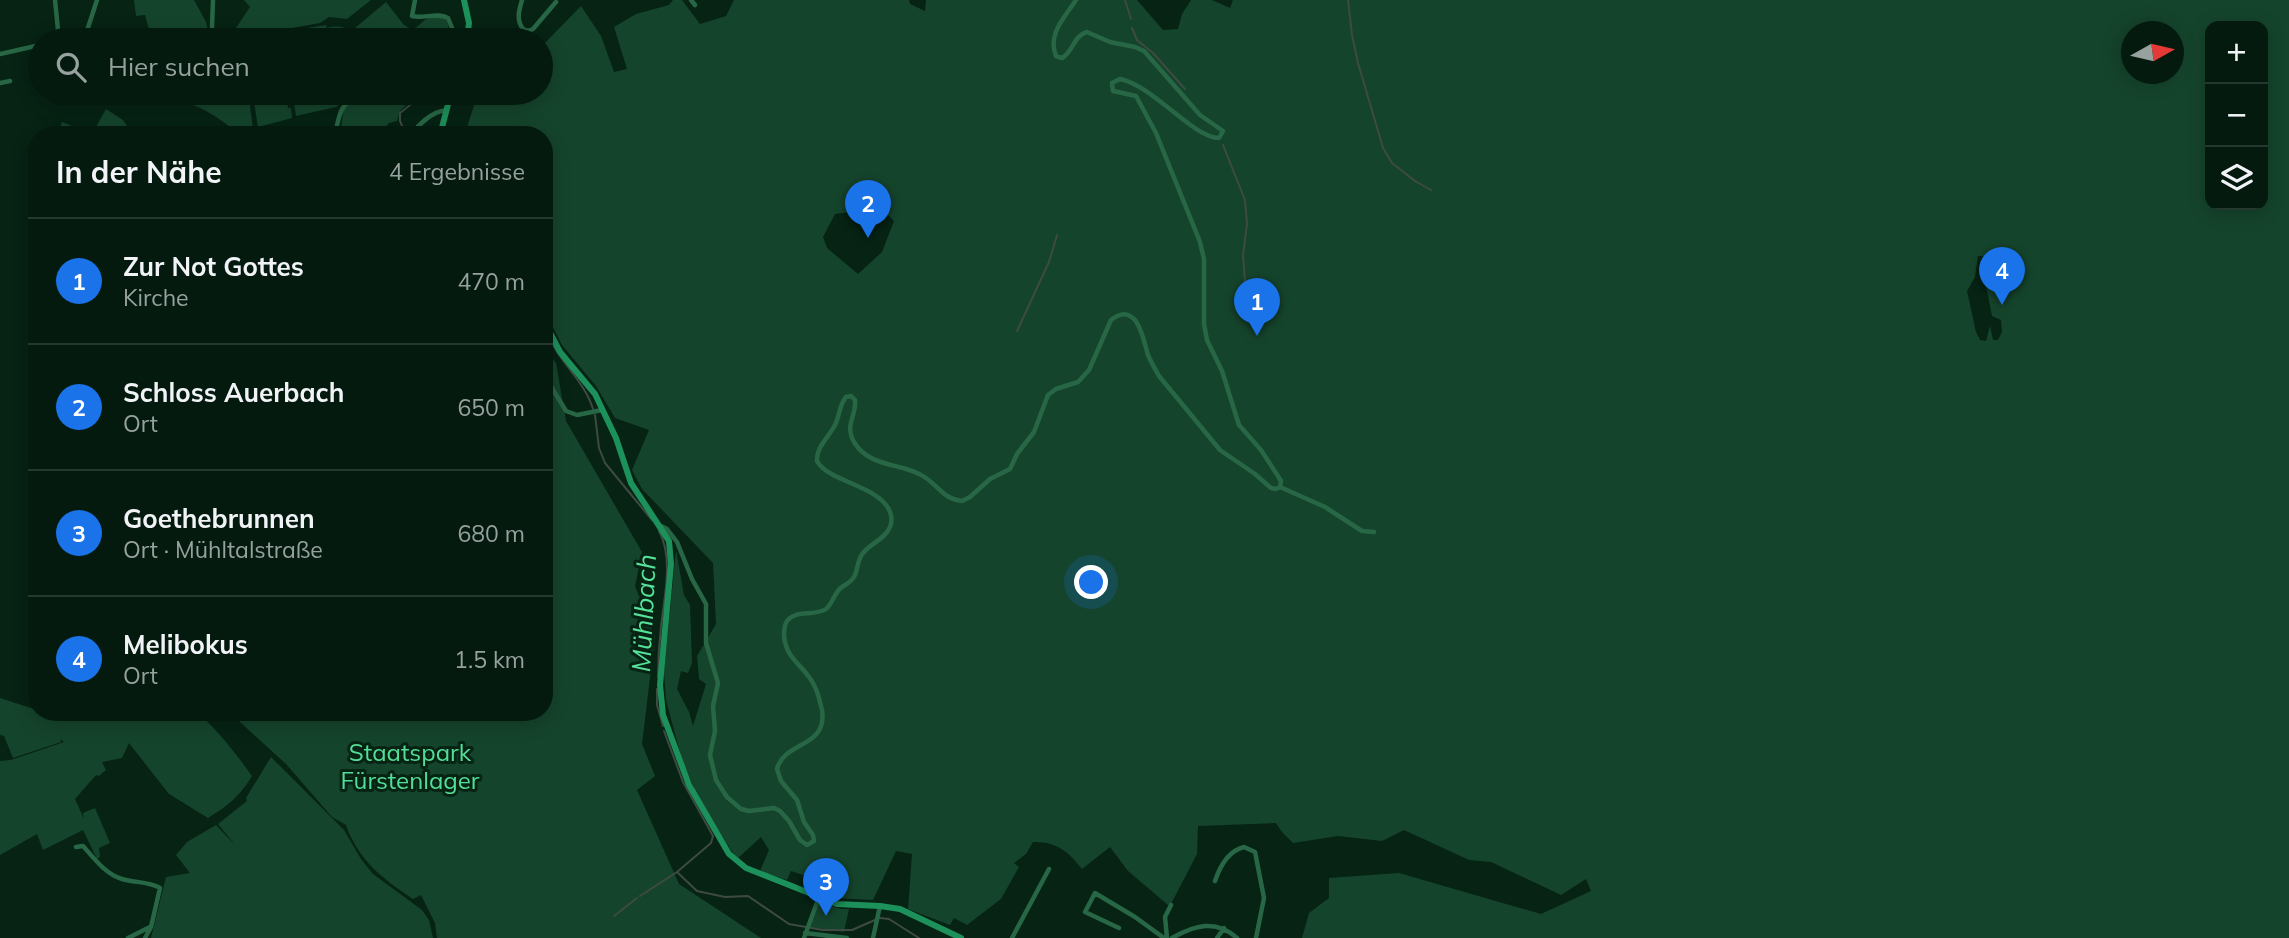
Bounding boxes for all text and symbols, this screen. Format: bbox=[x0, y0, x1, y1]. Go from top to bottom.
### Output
north arrow bbox=[2121, 21, 2184, 84]
map controls bbox=[2205, 21, 2268, 210]
button: + bbox=[2205, 21, 2268, 84]
search box bbox=[28, 28, 553, 105]
icon: search bbox=[52, 48, 90, 86]
text: Hier suchen bbox=[108, 50, 250, 83]
button: − bbox=[2205, 84, 2268, 147]
button: layers bbox=[2205, 147, 2268, 210]
text: In der Nähe bbox=[56, 153, 222, 191]
text: 4 Ergebnisse bbox=[389, 157, 525, 186]
pin: 2 bbox=[845, 180, 891, 238]
pin: 4 bbox=[1979, 247, 2025, 305]
text: Zur Not Gottes bbox=[123, 250, 304, 283]
text: 1 bbox=[72, 267, 86, 296]
text: 470 m bbox=[457, 267, 525, 296]
pin: 1 bbox=[1234, 278, 1280, 336]
text: Kirche bbox=[123, 283, 189, 312]
text: Schloss Auerbach bbox=[123, 376, 344, 409]
text: 2 bbox=[72, 393, 86, 422]
text: 650 m bbox=[457, 393, 525, 422]
text: Ort bbox=[123, 409, 158, 438]
text: Goethebrunnen bbox=[123, 502, 315, 535]
text: 3 bbox=[72, 519, 86, 548]
text: 680 m bbox=[457, 519, 525, 548]
text: Ort · Mühltalstraße bbox=[123, 535, 323, 564]
water label: Mühlbach bbox=[624, 553, 663, 673]
your location bbox=[1074, 565, 1108, 599]
text: Melibokus bbox=[123, 628, 248, 661]
text: 4 bbox=[72, 645, 86, 674]
text: 1.5 km bbox=[454, 645, 525, 674]
text: Ort bbox=[123, 661, 158, 690]
park label: Staatspark Fürstenlager bbox=[340, 737, 480, 795]
pin: 3 bbox=[803, 858, 849, 916]

